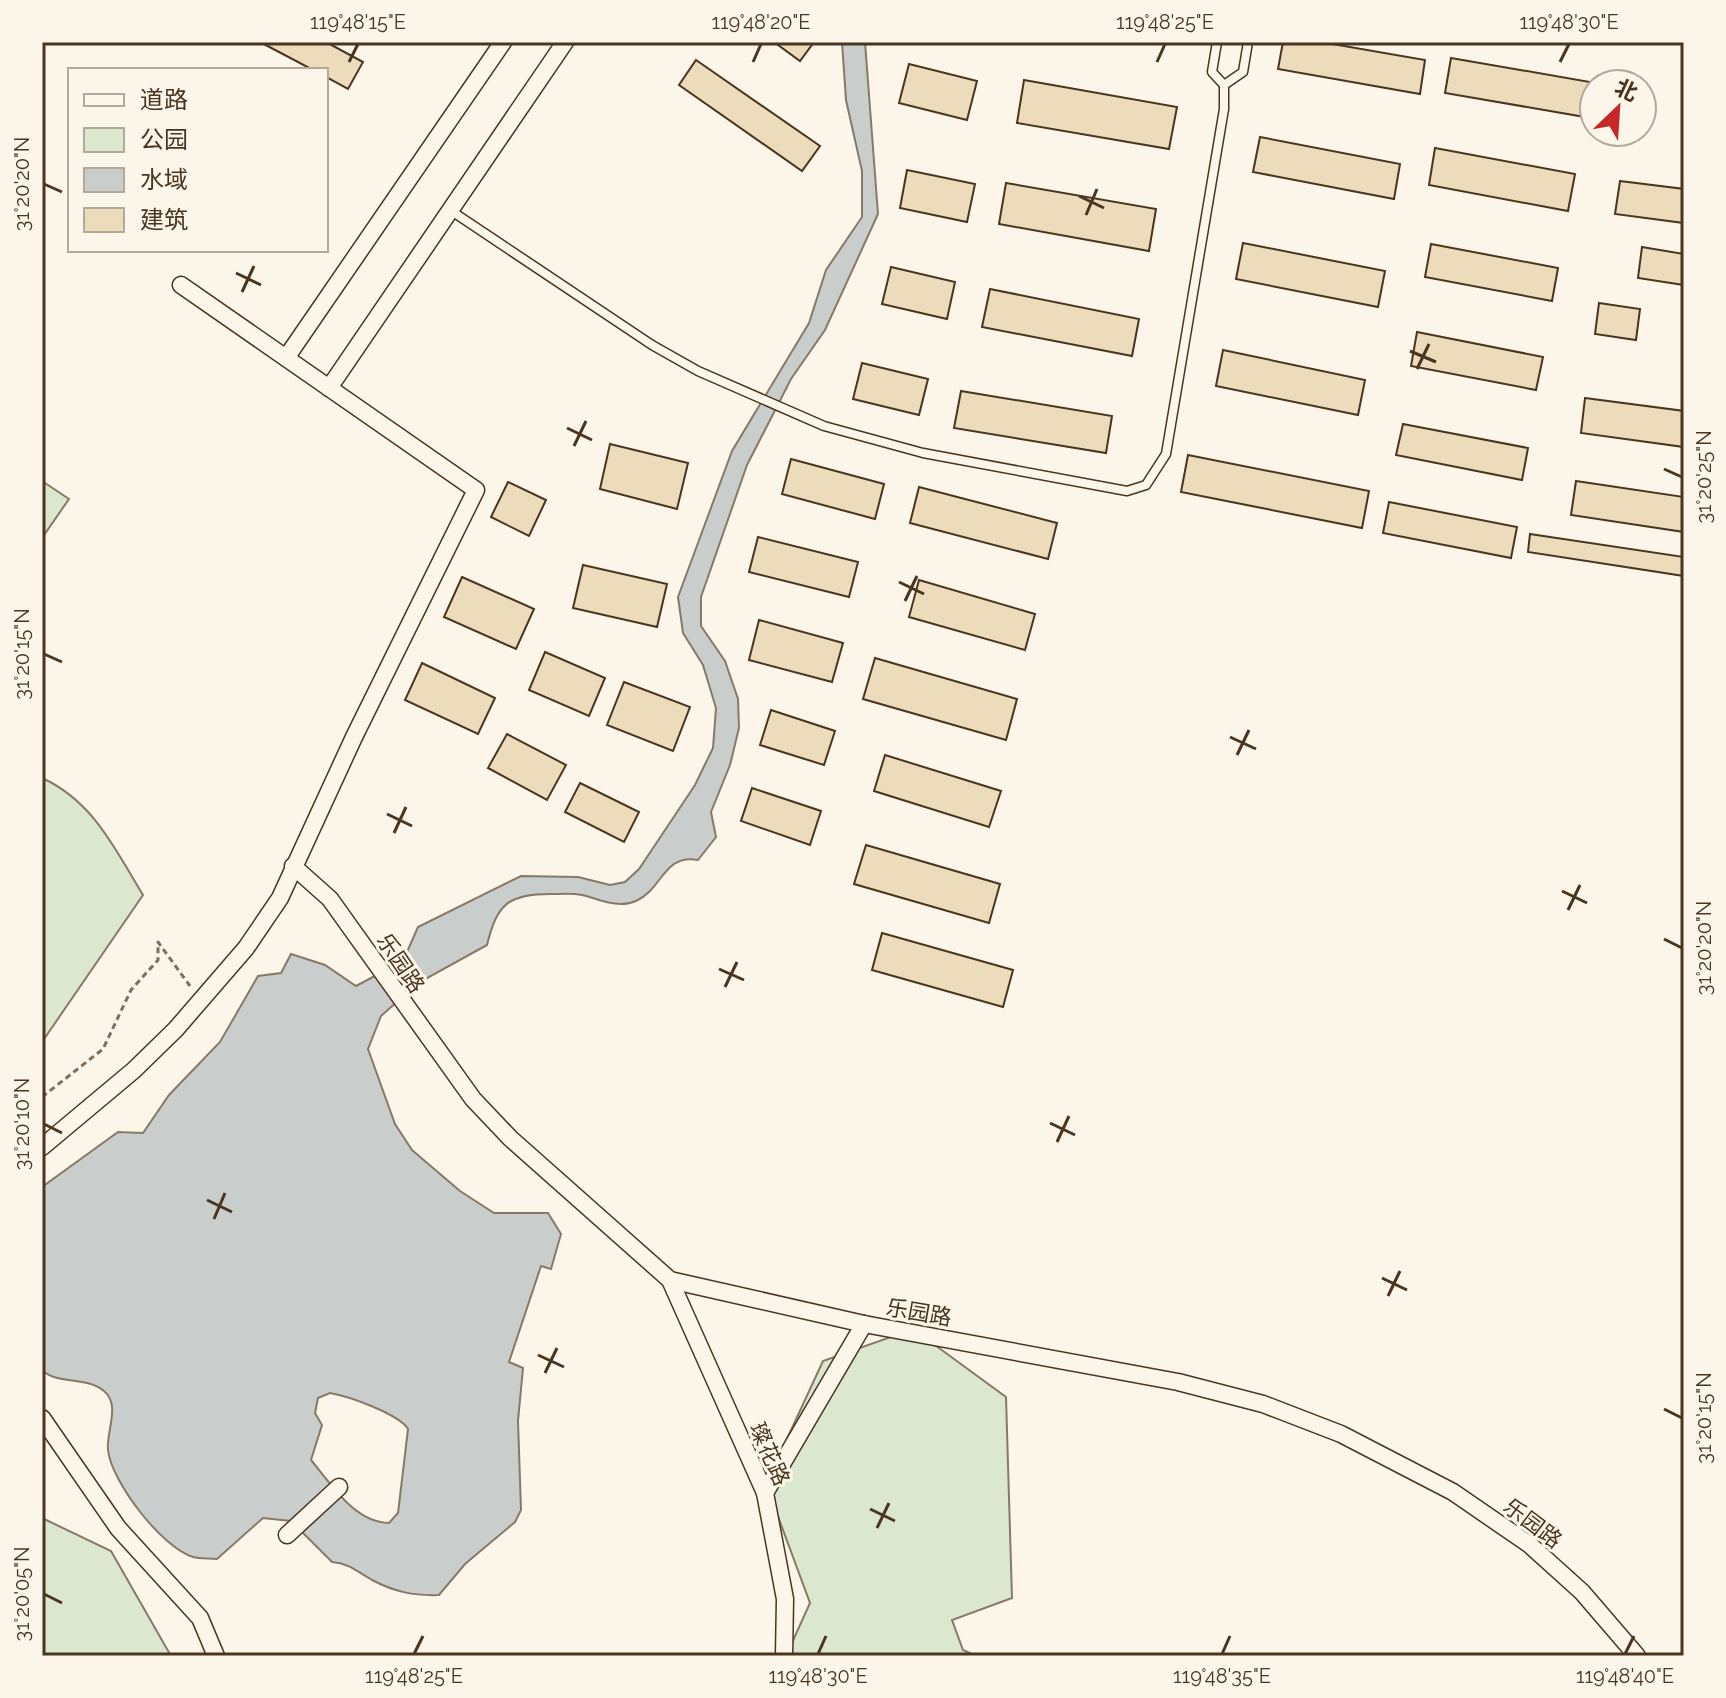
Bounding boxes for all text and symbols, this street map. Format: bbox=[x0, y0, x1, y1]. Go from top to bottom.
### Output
text: 119°48'15"E bbox=[310, 10, 406, 34]
text: 119°48'20"E bbox=[711, 10, 811, 34]
text: 119°48'25"E bbox=[1116, 10, 1214, 34]
text: 119°48'30"E bbox=[1519, 10, 1619, 34]
legend bbox=[68, 68, 328, 252]
north arrow bbox=[1578, 68, 1658, 148]
text: 北 bbox=[1611, 73, 1642, 106]
text: 道路 bbox=[140, 85, 188, 114]
text: 公园 bbox=[140, 125, 188, 154]
text: 31°20'20"N bbox=[10, 137, 34, 231]
text: 水域 bbox=[140, 165, 188, 194]
text: 建筑 bbox=[140, 205, 188, 234]
text: 31°20'25"N bbox=[1692, 430, 1716, 524]
text: 31°20'15"N bbox=[10, 608, 34, 700]
text: 31°20'20"N bbox=[1692, 901, 1716, 995]
street label: 乐园路 bbox=[372, 928, 430, 998]
text: 31°20'10"N bbox=[10, 1078, 34, 1170]
street label: 乐园路 bbox=[884, 1293, 954, 1331]
text: 31°20'15"N bbox=[1692, 1372, 1716, 1464]
street label: 璨花路 bbox=[745, 1419, 795, 1489]
street label: 乐园路 bbox=[1499, 1493, 1567, 1553]
text: 31°20'05"N bbox=[10, 1547, 34, 1641]
text: 119°48'25"E bbox=[365, 1664, 463, 1688]
text: 119°48'30"E bbox=[768, 1664, 868, 1688]
text: 119°48'35"E bbox=[1173, 1664, 1271, 1688]
text: 119°48'40"E bbox=[1576, 1664, 1674, 1688]

